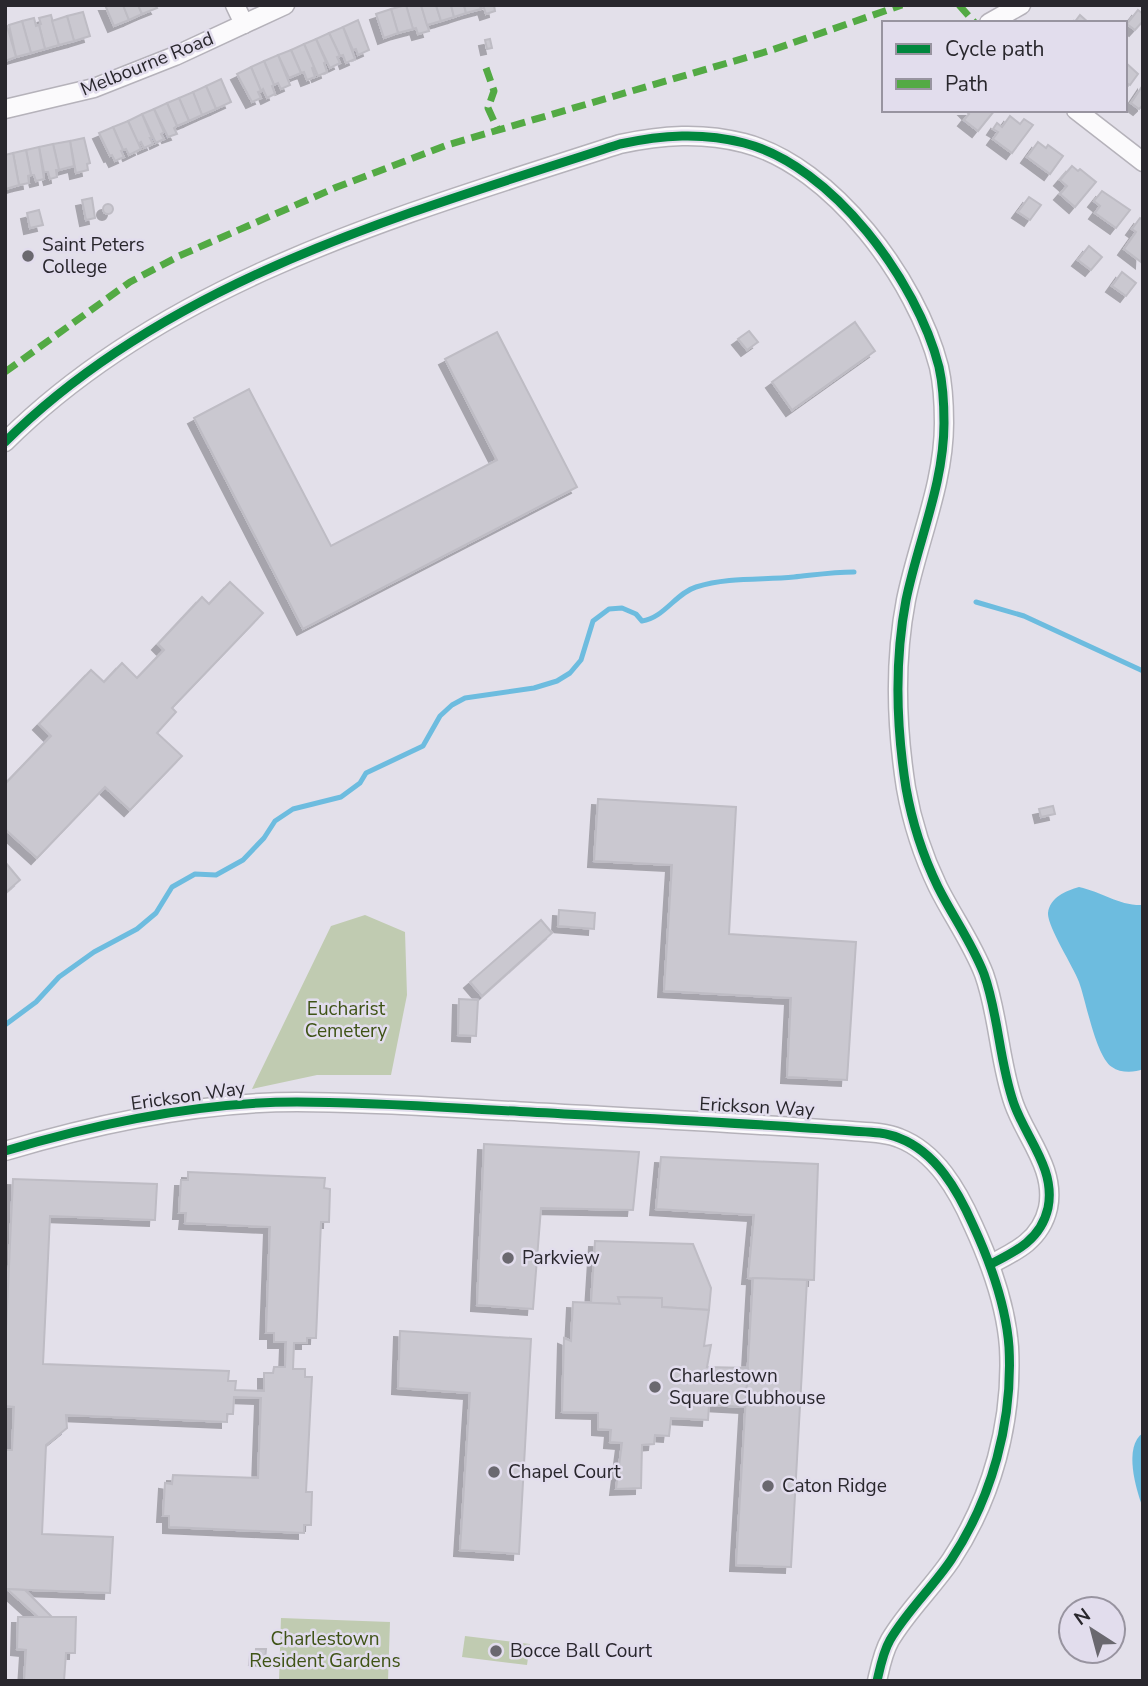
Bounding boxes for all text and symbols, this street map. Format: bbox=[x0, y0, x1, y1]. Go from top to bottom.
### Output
legend bbox=[882, 21, 1127, 112]
street label: Melbourne Road bbox=[77, 26, 217, 102]
text: Cycle path bbox=[945, 35, 1044, 63]
text: Path bbox=[945, 70, 988, 98]
place label: Saint Peters College bbox=[42, 232, 145, 280]
marker: Saint Peters College bbox=[20, 248, 36, 264]
park label: Eucharist Cemetery bbox=[305, 996, 387, 1044]
street label: Erickson Way bbox=[129, 1075, 247, 1117]
street label: Erickson Way bbox=[699, 1091, 816, 1123]
place label: Parkview bbox=[522, 1245, 600, 1271]
marker: Parkview bbox=[500, 1250, 516, 1266]
place label: Charlestown Square Clubhouse bbox=[669, 1363, 826, 1411]
marker: Charlestown Square Clubhouse bbox=[647, 1379, 663, 1395]
place label: Chapel Court bbox=[508, 1459, 621, 1485]
marker: Chapel Court bbox=[486, 1464, 502, 1480]
place label: Caton Ridge bbox=[782, 1473, 887, 1499]
marker: Caton Ridge bbox=[760, 1478, 776, 1494]
north arrow bbox=[1057, 1595, 1127, 1665]
text: N bbox=[1069, 1602, 1096, 1632]
park label: Charlestown Resident Gardens bbox=[249, 1626, 401, 1674]
place label: Bocce Ball Court bbox=[510, 1638, 652, 1664]
marker: Bocce Ball Court bbox=[488, 1643, 504, 1659]

